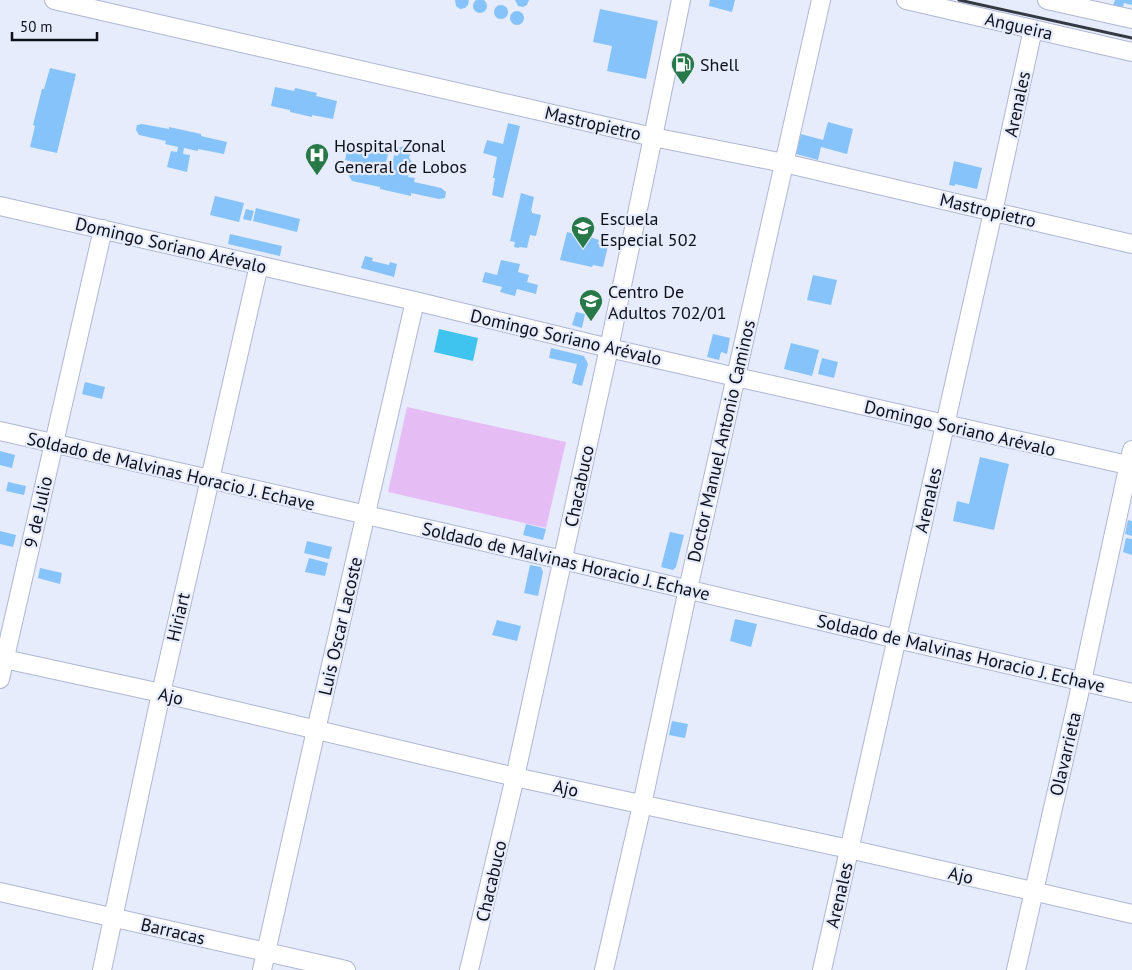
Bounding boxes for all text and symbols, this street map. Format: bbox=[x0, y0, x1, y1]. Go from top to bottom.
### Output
street label: Angueira bbox=[983, 7, 1055, 45]
scale bar bbox=[12, 10, 98, 42]
text: 50 m bbox=[20, 17, 53, 36]
fuel station icon: Shell bbox=[670, 51, 696, 85]
place label: Shell bbox=[700, 53, 740, 76]
street label: Arenales bbox=[999, 69, 1035, 139]
street label: Mastropietro bbox=[543, 101, 643, 145]
place label: Hospital Zonal General de Lobos bbox=[334, 134, 467, 178]
hospital icon: Hospital Zonal General de Lobos bbox=[304, 142, 330, 176]
street label: Mastropietro bbox=[938, 188, 1038, 232]
place label: Escuela Especial 502 bbox=[600, 207, 697, 251]
street label: Domingo Soriano Arévalo bbox=[73, 212, 269, 278]
school or university icon: Escuela Especial 502 bbox=[570, 215, 596, 249]
place label: Centro De Adultos 702/01 bbox=[608, 280, 727, 324]
school or university icon: Centro De Adultos 702/01 bbox=[578, 288, 604, 322]
street label: Domingo Soriano Arévalo bbox=[468, 304, 664, 370]
street label: Doctor Manuel Antonio Caminos bbox=[682, 318, 760, 564]
street label: Domingo Soriano Arévalo bbox=[862, 395, 1058, 461]
street label: Soldado de Malvinas Horacio J. Echave bbox=[25, 427, 317, 515]
street label: Chacabuco bbox=[559, 443, 599, 529]
street label: Arenales bbox=[909, 465, 947, 535]
street label: 9 de Julio bbox=[19, 474, 57, 550]
street label: Soldado de Malvinas Horacio J. Echave bbox=[420, 517, 712, 605]
street label: Luis Oscar Lacoste bbox=[313, 554, 367, 698]
street label: Hiriart bbox=[161, 590, 195, 644]
street label: Soldado de Malvinas Horacio J. Echave bbox=[815, 609, 1107, 697]
street label: Ajo bbox=[156, 682, 186, 710]
street label: Olavarrieta bbox=[1044, 710, 1086, 798]
street label: Ajo bbox=[551, 774, 581, 802]
street label: Chacabuco bbox=[470, 838, 512, 924]
street label: Arenales bbox=[820, 860, 858, 930]
street label: Ajo bbox=[946, 861, 976, 889]
street label: Barracas bbox=[139, 912, 207, 950]

